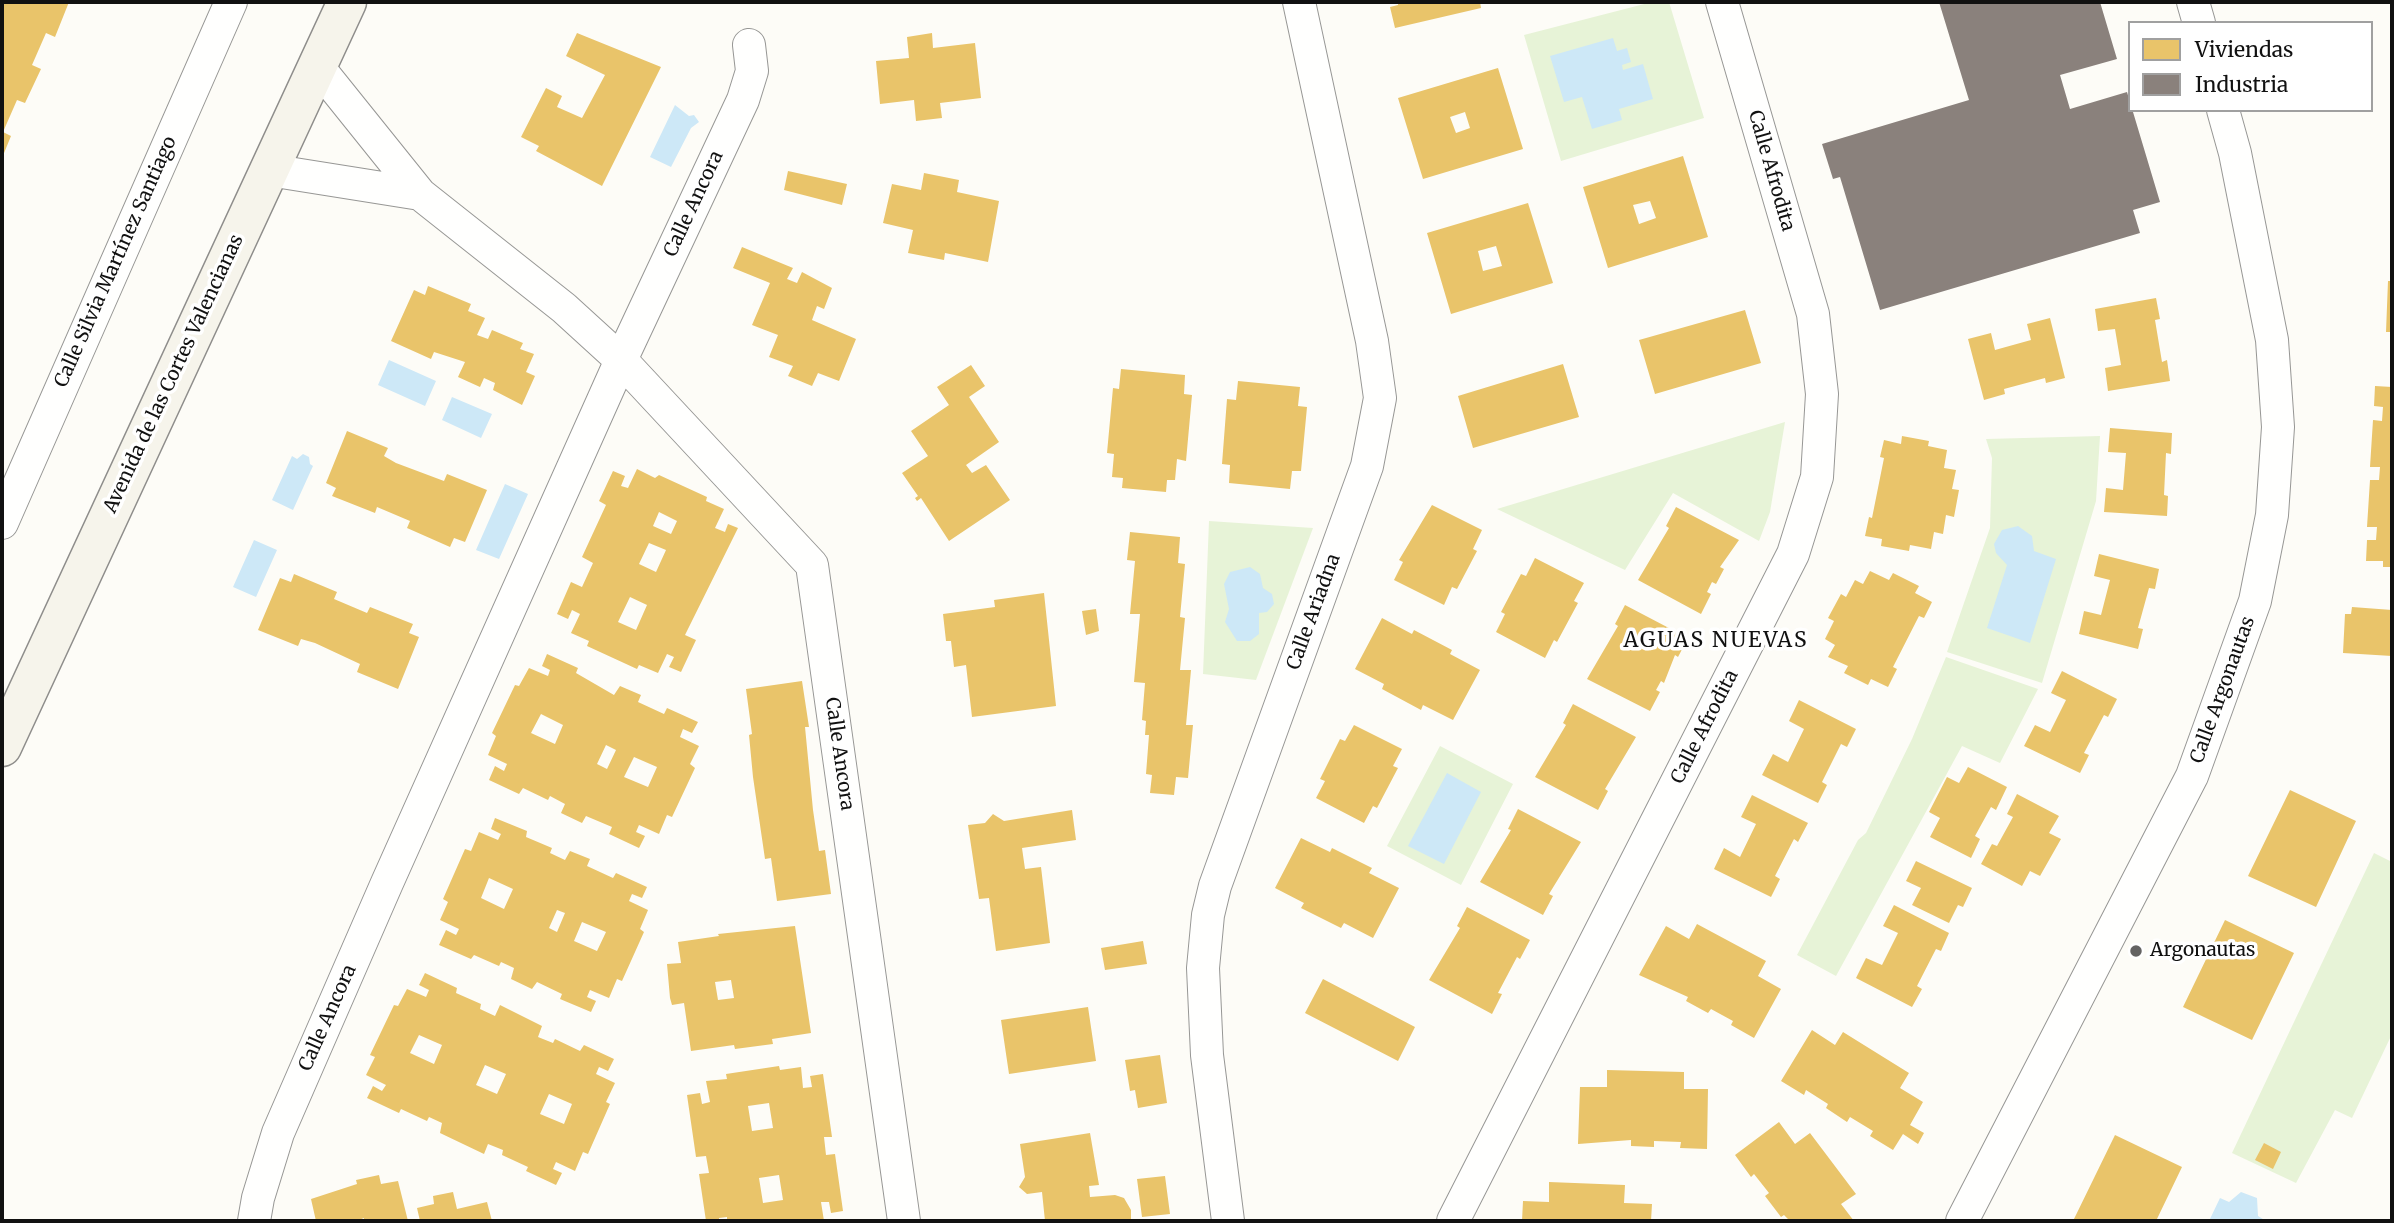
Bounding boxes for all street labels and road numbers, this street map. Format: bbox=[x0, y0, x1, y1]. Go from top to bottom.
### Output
street label: Calle Afrodita bbox=[1743, 108, 1799, 234]
street label: Calle Silvia Martínez Santiago bbox=[50, 133, 182, 391]
street label: Calle Ancora bbox=[660, 148, 728, 260]
street label: Avenida de las Cortes Valencianas bbox=[99, 231, 249, 517]
street label: Calle Ariadna bbox=[1282, 551, 1346, 673]
street label: Calle Argonautas bbox=[2186, 614, 2260, 766]
street label: Calle Afrodita bbox=[1667, 666, 1743, 788]
street label: Calle Ancora bbox=[820, 696, 858, 812]
street label: Calle Ancora bbox=[294, 961, 362, 1075]

